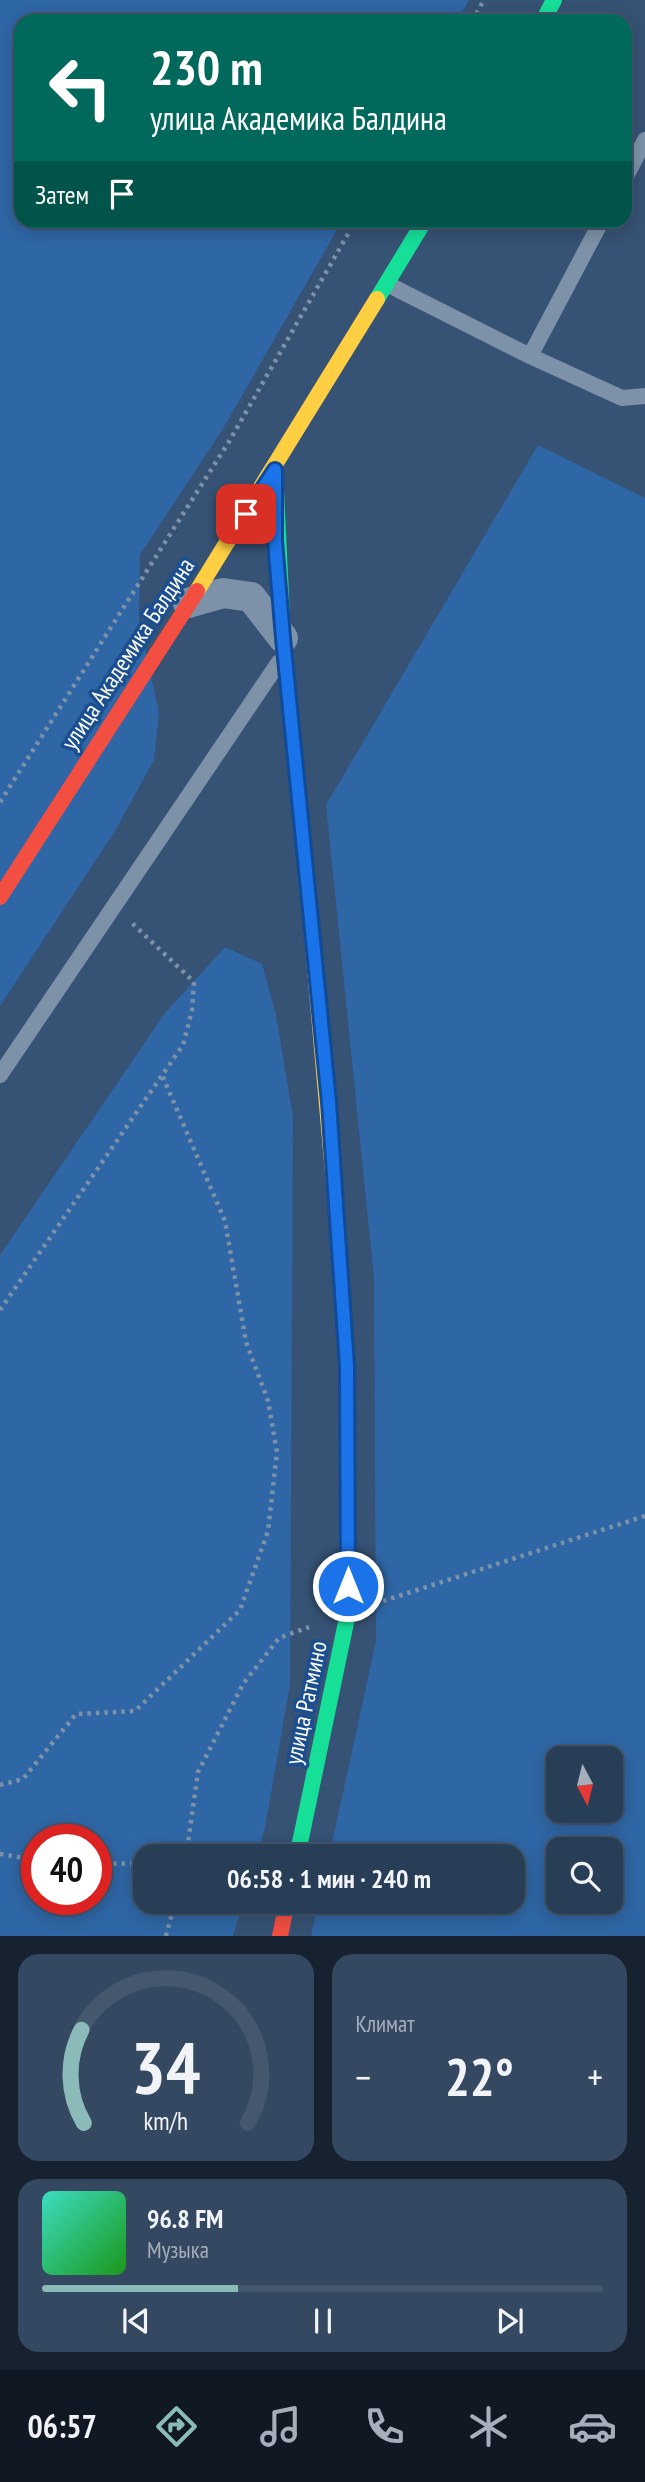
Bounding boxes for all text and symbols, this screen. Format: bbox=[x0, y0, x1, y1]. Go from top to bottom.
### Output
text: 230 m bbox=[150, 35, 263, 99]
icon: left bbox=[35, 42, 126, 133]
text: улица Академика Балдина bbox=[150, 97, 447, 139]
icon: arrive bbox=[103, 175, 141, 213]
text: Затем bbox=[35, 178, 89, 211]
pin bbox=[216, 484, 276, 544]
icon: arrive bbox=[227, 495, 265, 533]
street label: улица Академика Балдина bbox=[54, 552, 201, 755]
position arrow bbox=[311, 1549, 385, 1623]
street label: улица Ратмино bbox=[277, 1638, 334, 1768]
north arrow bbox=[546, 1746, 623, 1824]
map controls bbox=[546, 1746, 623, 1914]
speed limit sign: 40 bbox=[21, 1824, 112, 1915]
button: search bbox=[546, 1837, 623, 1914]
text: 06:58 · 1 мин · 240 m bbox=[227, 1862, 431, 1895]
text: Климат bbox=[356, 2009, 415, 2038]
text: 34 bbox=[131, 2020, 201, 2114]
text: 22° bbox=[445, 2043, 514, 2110]
text: − bbox=[356, 2052, 371, 2101]
text: + bbox=[587, 2052, 603, 2101]
text: km/h bbox=[144, 2105, 188, 2137]
text: 96.8 FM bbox=[147, 2202, 223, 2235]
text: Музыка bbox=[147, 2235, 209, 2264]
icon: previous bbox=[117, 2302, 155, 2340]
icon: pause bbox=[304, 2302, 342, 2340]
icon: next bbox=[491, 2302, 529, 2340]
icon: directions bbox=[152, 2402, 201, 2451]
icon: music bbox=[256, 2402, 305, 2451]
icon: phone bbox=[360, 2402, 409, 2451]
icon: climate bbox=[464, 2402, 513, 2451]
icon: car bbox=[568, 2402, 617, 2451]
text: 06:57 bbox=[28, 2405, 97, 2447]

